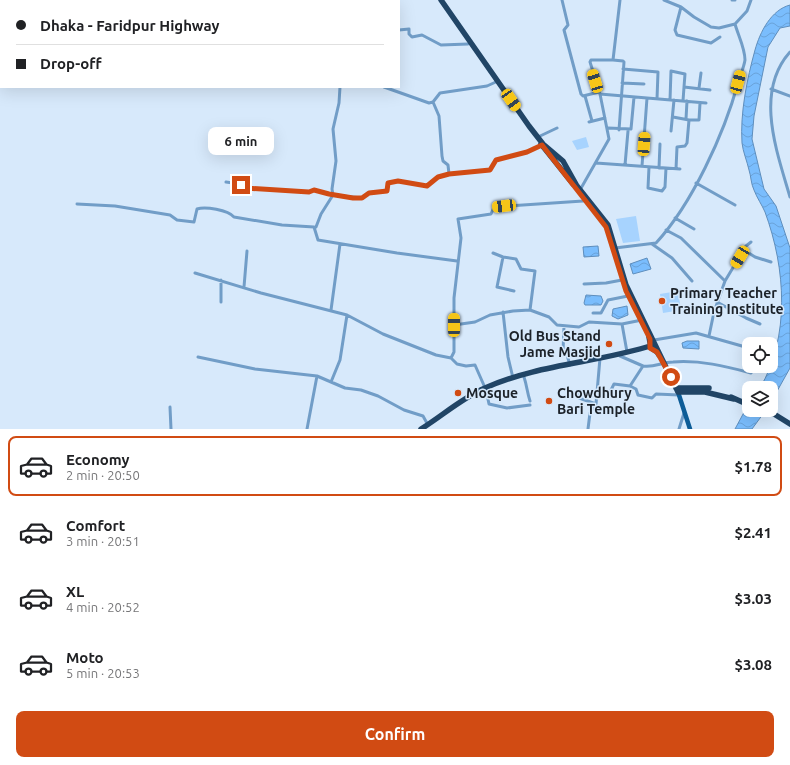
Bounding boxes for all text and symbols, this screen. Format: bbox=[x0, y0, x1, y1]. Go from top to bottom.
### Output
text: Dhaka - Faridpur Highway bbox=[40, 17, 219, 34]
text: Drop-off bbox=[40, 55, 102, 72]
car bbox=[586, 68, 604, 94]
car bbox=[729, 69, 747, 95]
car bbox=[499, 87, 523, 113]
callout: 6 min bbox=[208, 127, 274, 155]
car bbox=[637, 132, 651, 156]
text: 6 min bbox=[225, 134, 257, 148]
route end bbox=[232, 176, 250, 194]
car bbox=[491, 199, 517, 213]
car bbox=[729, 244, 751, 270]
place label: Primary Teacher Training Institute bbox=[670, 285, 784, 317]
marker: Primary Teacher Training Institute bbox=[657, 296, 667, 306]
car bbox=[448, 313, 460, 337]
place label: Old Bus Stand Jame Masjid bbox=[509, 328, 601, 360]
map controls bbox=[742, 337, 778, 417]
button: locate bbox=[742, 337, 778, 373]
marker: Old Bus Stand Jame Masjid bbox=[604, 339, 614, 349]
route start bbox=[662, 368, 680, 386]
button: layers bbox=[742, 381, 778, 417]
place label: Mosque bbox=[466, 385, 518, 401]
place label: Chowdhury Bari Temple bbox=[557, 385, 635, 417]
marker: Mosque bbox=[453, 388, 463, 398]
marker: Chowdhury Bari Temple bbox=[544, 396, 554, 406]
icon: car bbox=[18, 448, 54, 484]
text: Economy bbox=[66, 451, 130, 468]
text: $1.78 bbox=[734, 458, 772, 475]
text: 2 min · 20:50 bbox=[66, 468, 140, 482]
icon: car bbox=[18, 514, 54, 550]
text: Comfort bbox=[66, 517, 125, 534]
text: $2.41 bbox=[734, 524, 772, 541]
text: 3 min · 20:51 bbox=[66, 534, 140, 548]
icon: car bbox=[18, 580, 54, 616]
text: XL bbox=[66, 583, 84, 600]
text: $3.03 bbox=[734, 590, 772, 607]
text: 4 min · 20:52 bbox=[66, 600, 140, 614]
icon: car bbox=[18, 646, 54, 682]
text: Moto bbox=[66, 649, 104, 666]
text: $3.08 bbox=[734, 656, 772, 673]
text: 5 min · 20:53 bbox=[66, 666, 140, 680]
button: Confirm bbox=[16, 711, 774, 757]

